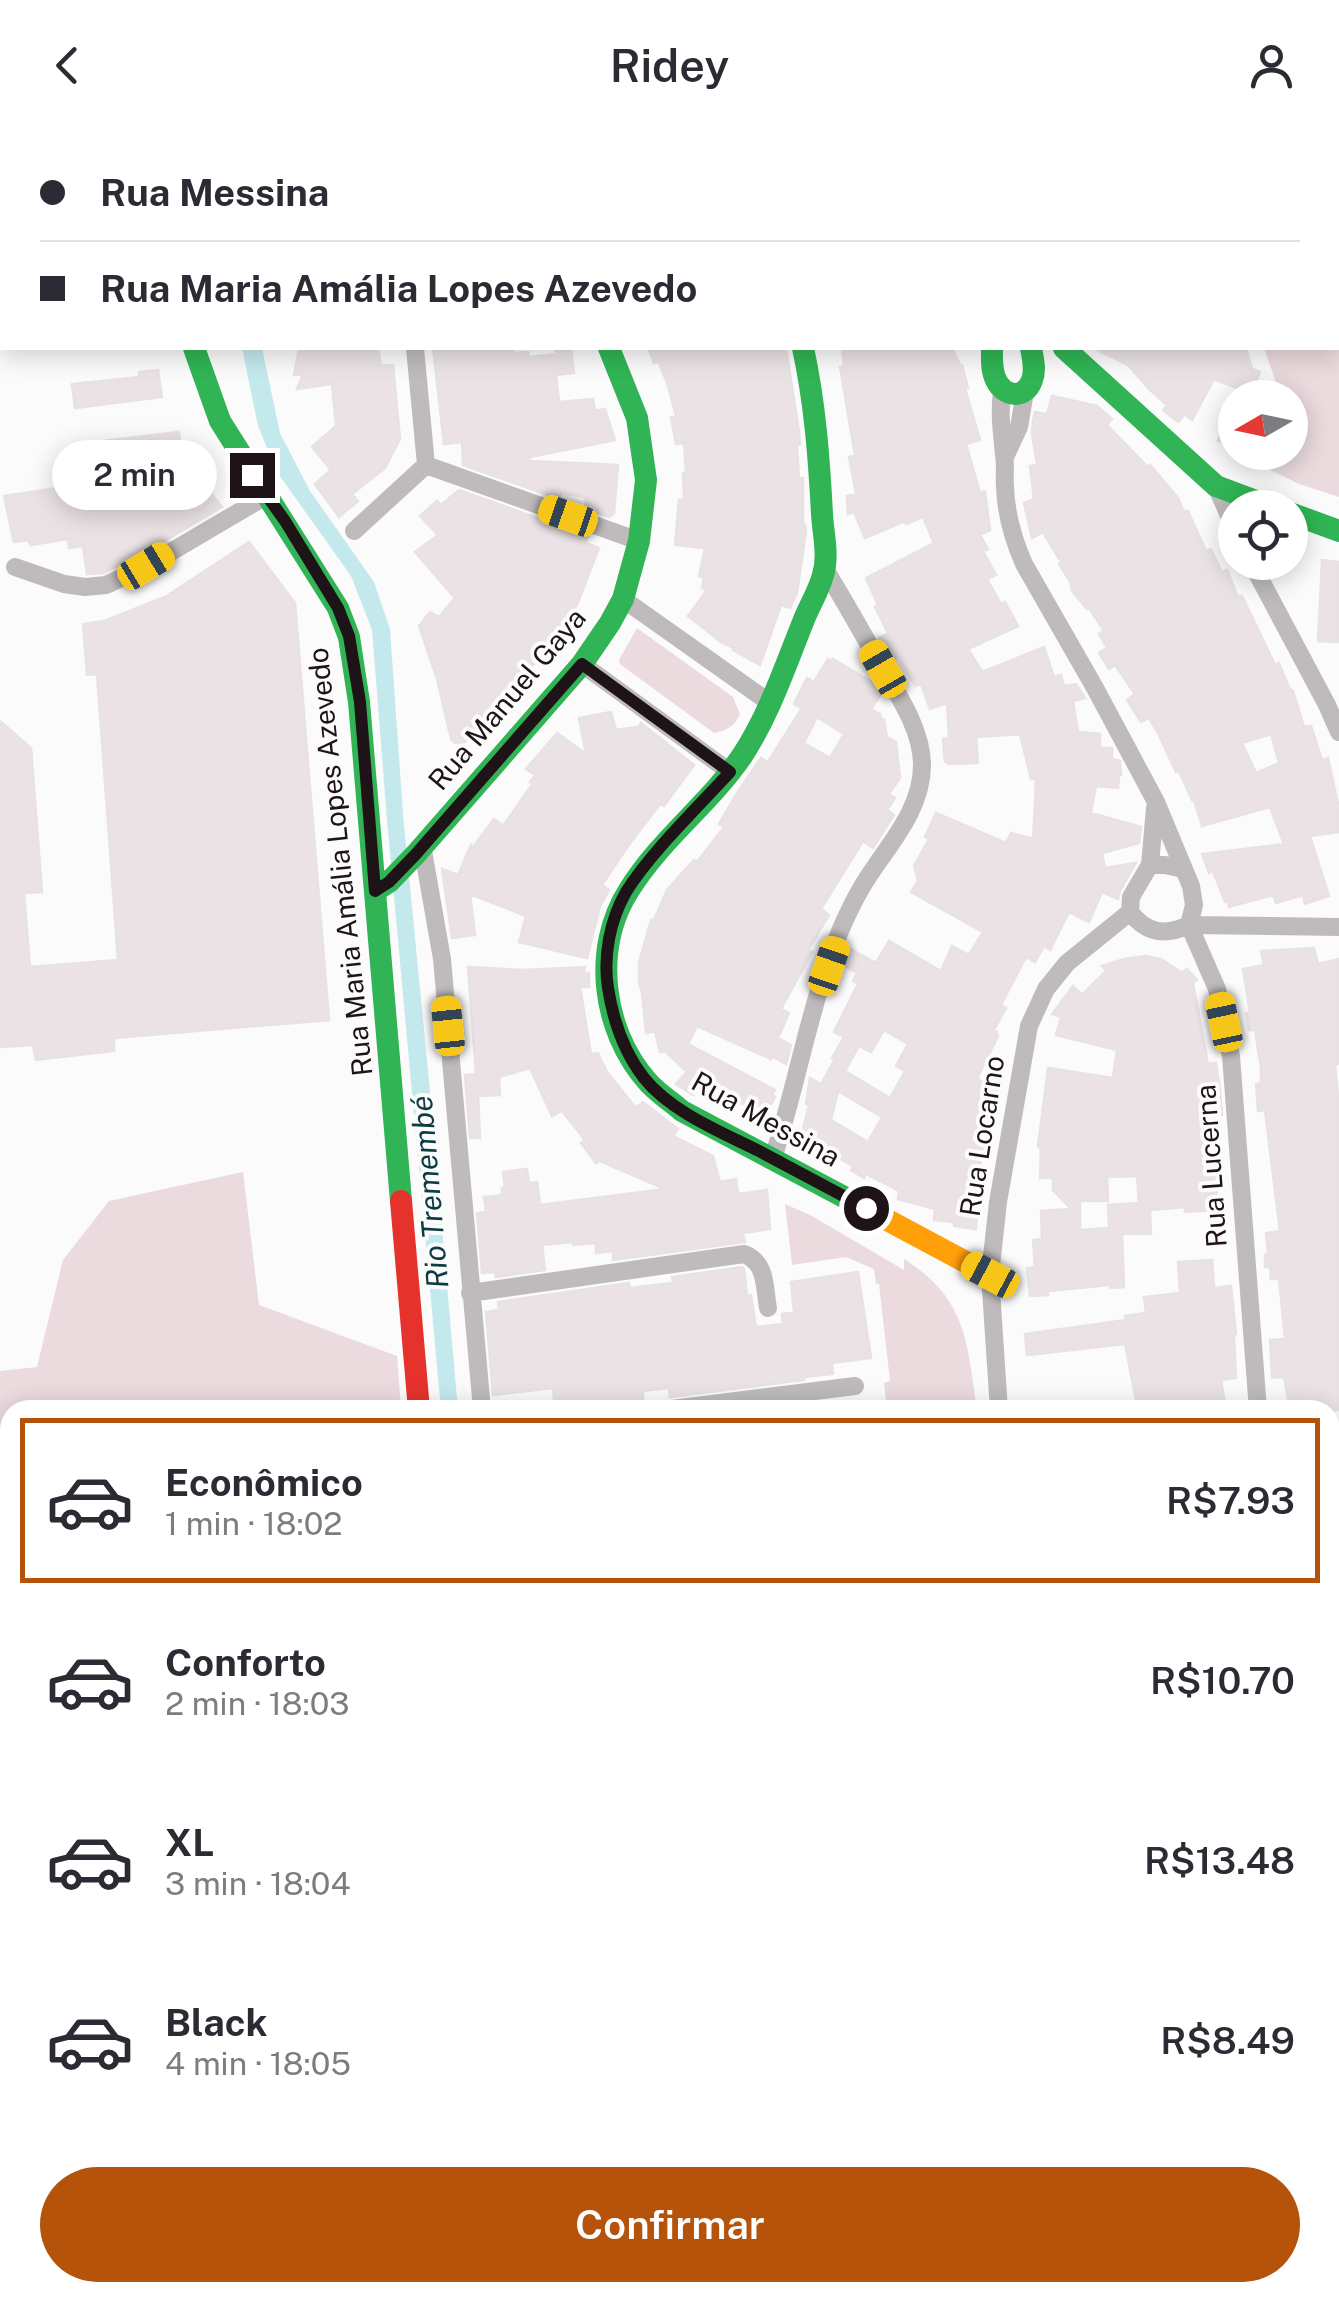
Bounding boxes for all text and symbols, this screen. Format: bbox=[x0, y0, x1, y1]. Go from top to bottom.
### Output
icon: back bbox=[40, 38, 95, 93]
icon: person bbox=[1244, 38, 1299, 93]
text: Ridey bbox=[610, 39, 729, 92]
text: Rua Messina bbox=[100, 170, 329, 215]
text: Rua Maria Amália Lopes Azevedo bbox=[100, 266, 697, 311]
north arrow bbox=[1218, 380, 1308, 470]
map controls bbox=[1218, 380, 1308, 580]
callout: 2 min bbox=[52, 440, 217, 510]
route end bbox=[230, 453, 275, 498]
text: 2 min bbox=[93, 456, 176, 493]
button: locate bbox=[1218, 490, 1308, 580]
car bbox=[535, 492, 601, 540]
car bbox=[113, 538, 179, 594]
street label: Rua Manuel Gaya bbox=[421, 601, 592, 796]
car bbox=[855, 636, 911, 702]
street label: Rua Maria Amália Lopes Azevedo bbox=[301, 646, 378, 1078]
car bbox=[805, 933, 853, 999]
car bbox=[1203, 990, 1245, 1054]
car bbox=[430, 995, 466, 1057]
street label: Rua Locarno bbox=[953, 1053, 1010, 1219]
street label: Rua Messina bbox=[686, 1064, 846, 1173]
street label: Rua Lucerna bbox=[1188, 1083, 1233, 1249]
water label: Rio Tremembé bbox=[403, 1094, 455, 1290]
route start bbox=[844, 1186, 889, 1231]
car bbox=[956, 1248, 1024, 1302]
icon: car bbox=[45, 1456, 135, 1546]
text: Econômico bbox=[165, 1460, 363, 1505]
text: R$7.93 bbox=[1166, 1478, 1295, 1523]
text: 1 min · 18:02 bbox=[165, 1505, 342, 1542]
icon: car bbox=[45, 1636, 135, 1726]
text: Conforto bbox=[165, 1640, 326, 1685]
text: R$10.70 bbox=[1150, 1658, 1295, 1703]
text: 2 min · 18:03 bbox=[165, 1685, 349, 1722]
icon: car bbox=[45, 1816, 135, 1906]
text: XL bbox=[165, 1820, 214, 1865]
text: R$13.48 bbox=[1144, 1838, 1295, 1883]
text: 3 min · 18:04 bbox=[165, 1865, 351, 1902]
icon: car bbox=[45, 1996, 135, 2086]
text: Black bbox=[165, 2000, 268, 2045]
text: R$8.49 bbox=[1160, 2018, 1295, 2063]
text: 4 min · 18:05 bbox=[165, 2045, 351, 2082]
button: Confirmar bbox=[40, 2167, 1300, 2282]

